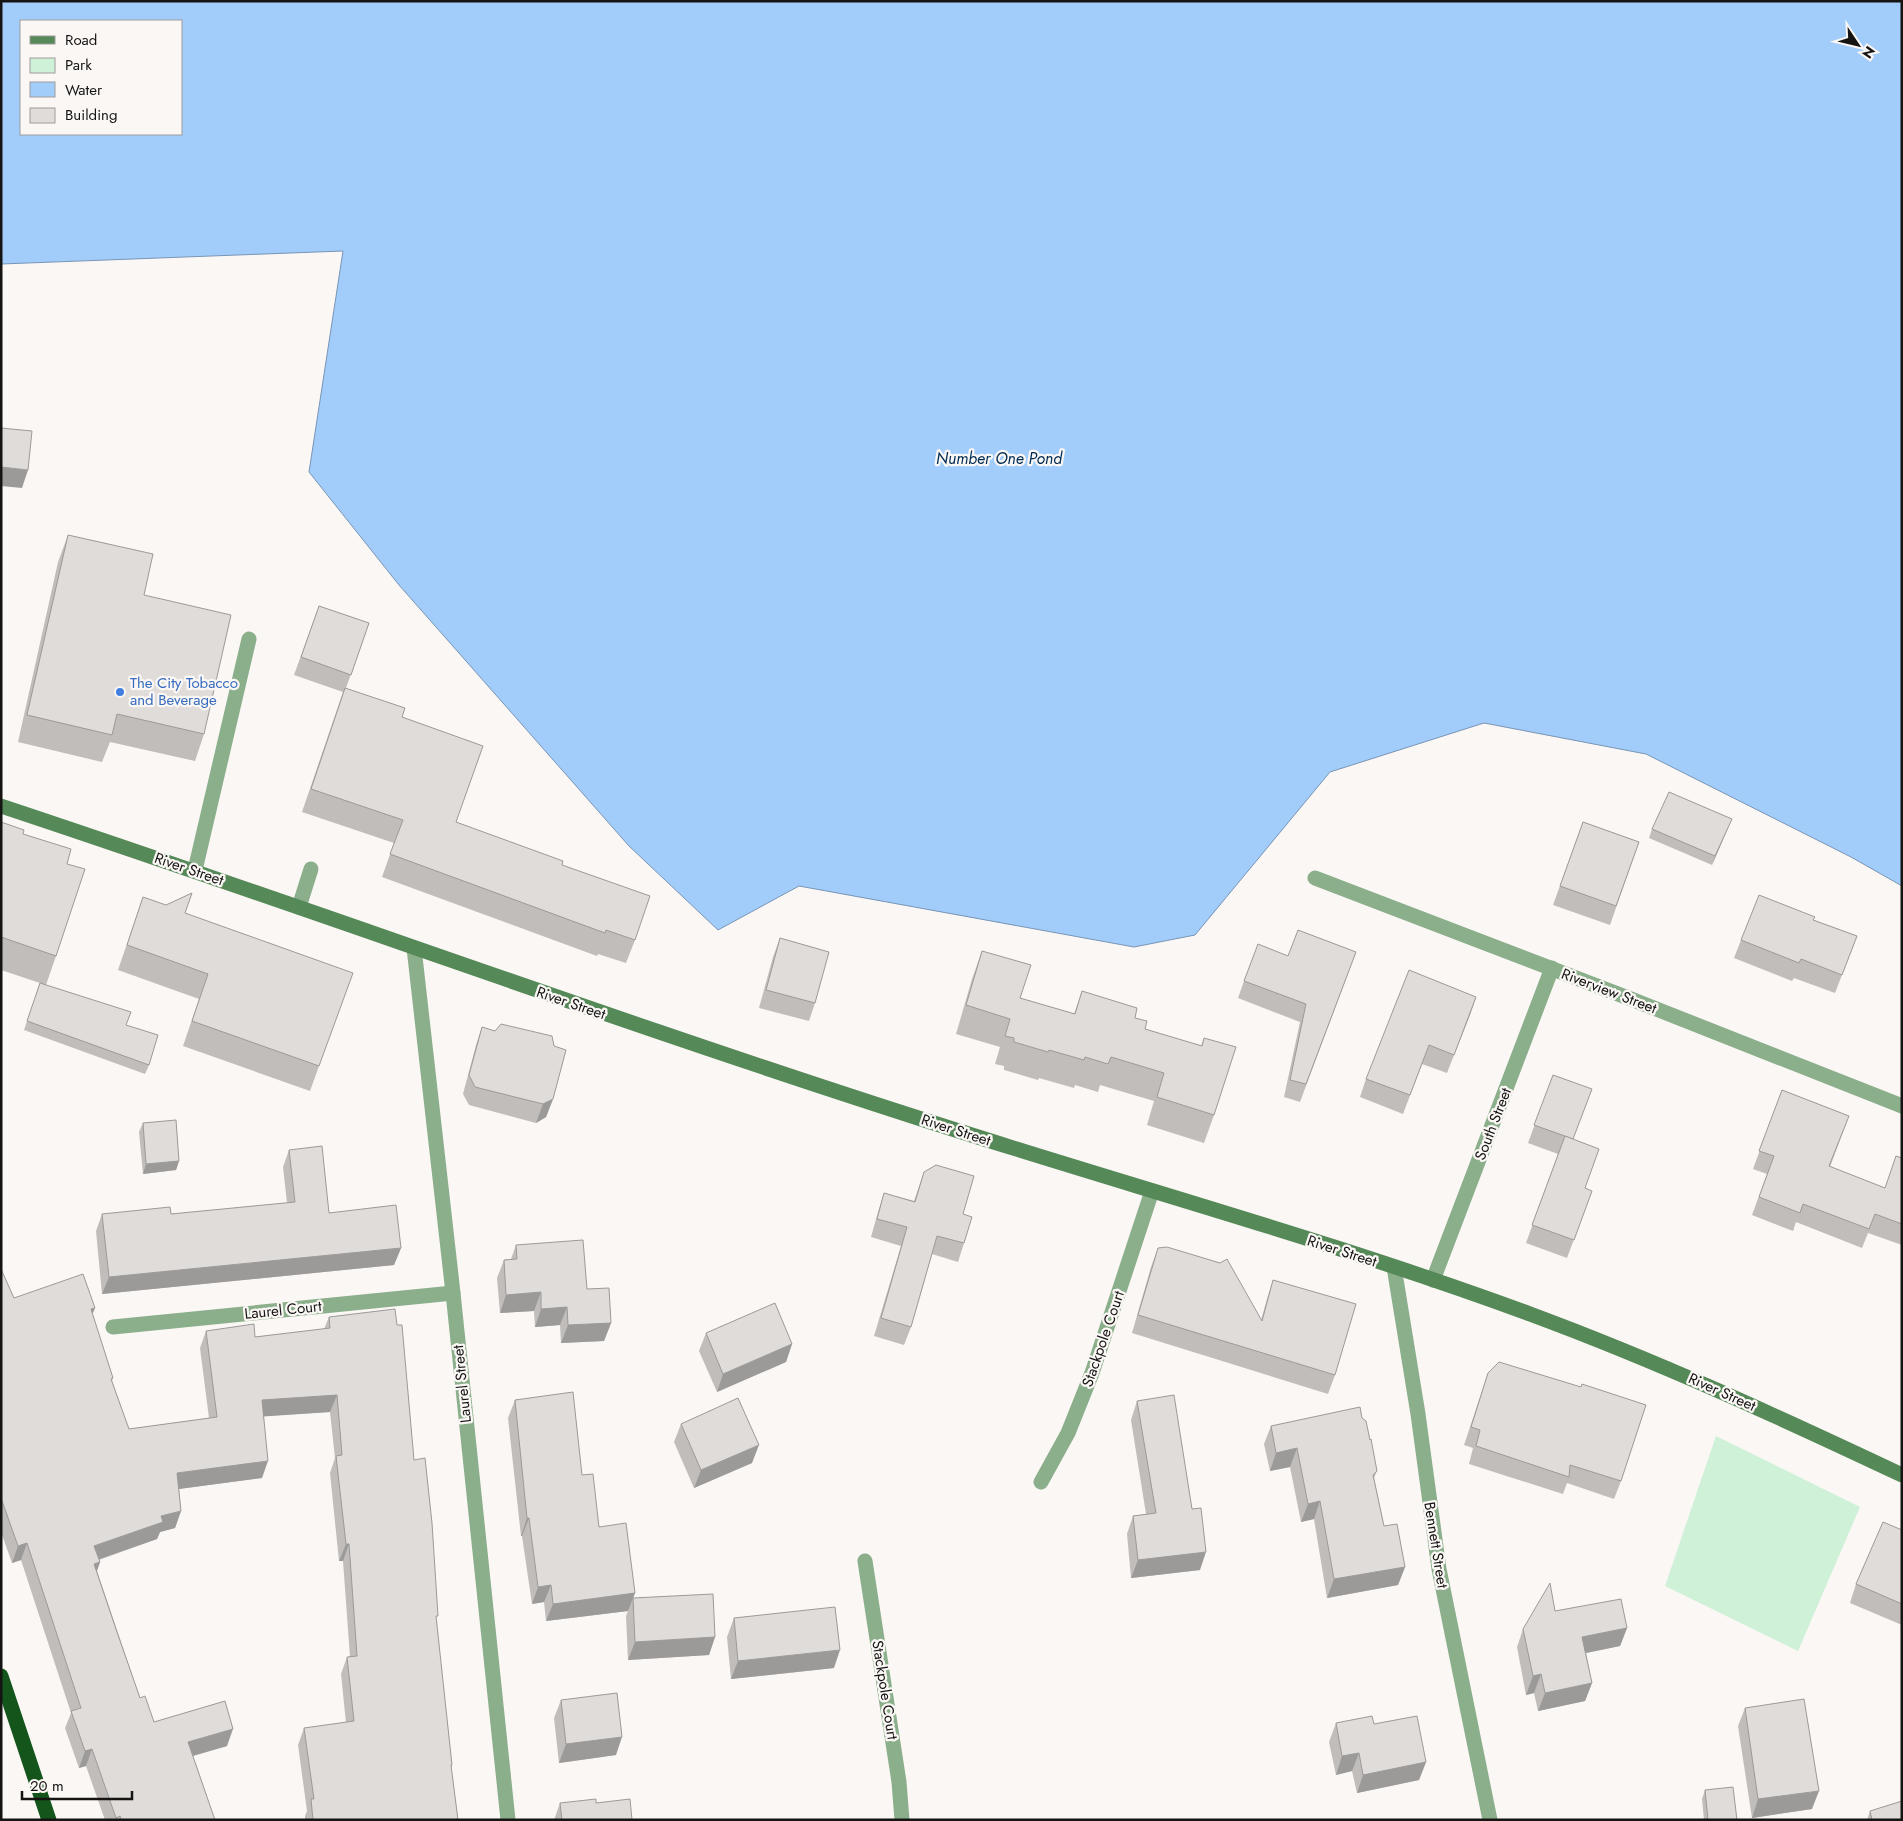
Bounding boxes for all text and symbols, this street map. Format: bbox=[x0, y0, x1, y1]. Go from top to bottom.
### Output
legend bbox=[20, 20, 182, 135]
north arrow bbox=[1833, 20, 1883, 70]
text: Road bbox=[65, 29, 97, 51]
text: N bbox=[1857, 42, 1880, 63]
text: Park bbox=[65, 54, 92, 76]
text: Water bbox=[65, 79, 103, 101]
text: Building bbox=[65, 104, 117, 126]
water label: Number One Pond bbox=[936, 447, 1063, 470]
place label: The City Tobacco and Beverage bbox=[130, 672, 238, 711]
marker: The City Tobacco and Beverage bbox=[114, 686, 126, 698]
street label: River Street bbox=[151, 847, 227, 891]
street label: Riverview Street bbox=[1558, 963, 1660, 1019]
street label: River Street bbox=[533, 981, 609, 1025]
street label: South Street bbox=[1469, 1084, 1517, 1163]
street label: River Street bbox=[918, 1108, 994, 1152]
street label: River Street bbox=[1304, 1229, 1380, 1273]
street label: Stackpole Court bbox=[1076, 1288, 1130, 1390]
street label: Laurel Court bbox=[243, 1295, 323, 1325]
street label: Laurel Street bbox=[447, 1344, 477, 1424]
street label: River Street bbox=[1685, 1367, 1760, 1417]
street label: Bennett Street bbox=[1418, 1500, 1454, 1590]
street label: Stackpole Court bbox=[866, 1639, 904, 1742]
scale bar bbox=[22, 1768, 132, 1800]
text: 20 m bbox=[30, 1775, 64, 1797]

